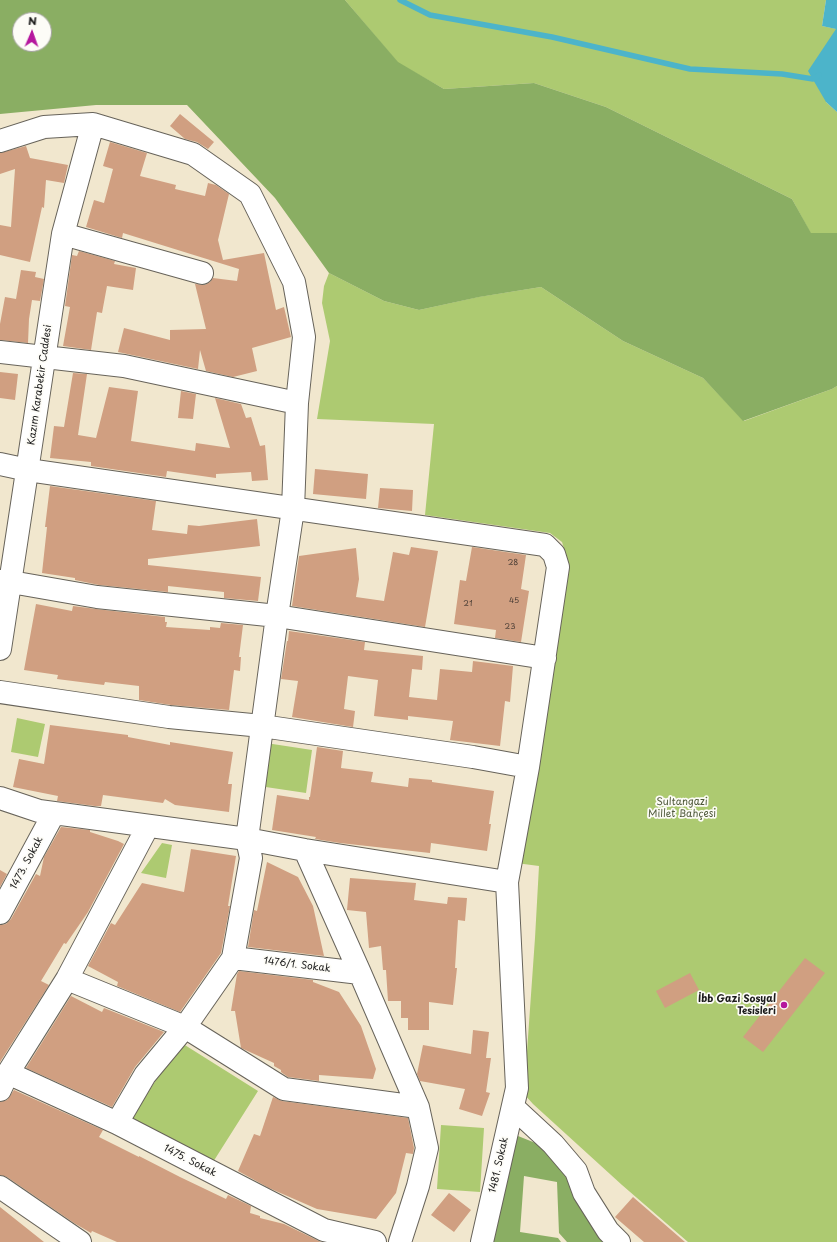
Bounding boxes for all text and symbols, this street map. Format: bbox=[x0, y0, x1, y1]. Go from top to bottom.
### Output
north arrow bbox=[12, 12, 52, 52]
text: N bbox=[28, 12, 37, 29]
street label: Kazım Karabekir Caddesi bbox=[26, 324, 54, 446]
house number: 28 bbox=[508, 558, 518, 568]
house number: 45 bbox=[509, 596, 519, 606]
house number: 21 bbox=[463, 599, 473, 609]
house number: 23 bbox=[505, 622, 515, 632]
park label: Sultangazi Millet Bahçesi bbox=[648, 796, 716, 820]
street label: 1473. Sokak bbox=[8, 835, 46, 891]
street label: 1476/1. Sokak bbox=[263, 955, 331, 975]
place label: İbb Gazi Sosyal Tesisleri bbox=[698, 993, 776, 1016]
marker: İbb Gazi Sosyal Tesisleri bbox=[779, 1000, 789, 1010]
street label: 1481. Sokak bbox=[487, 1136, 511, 1194]
street label: 1475. Sokak bbox=[162, 1143, 218, 1179]

